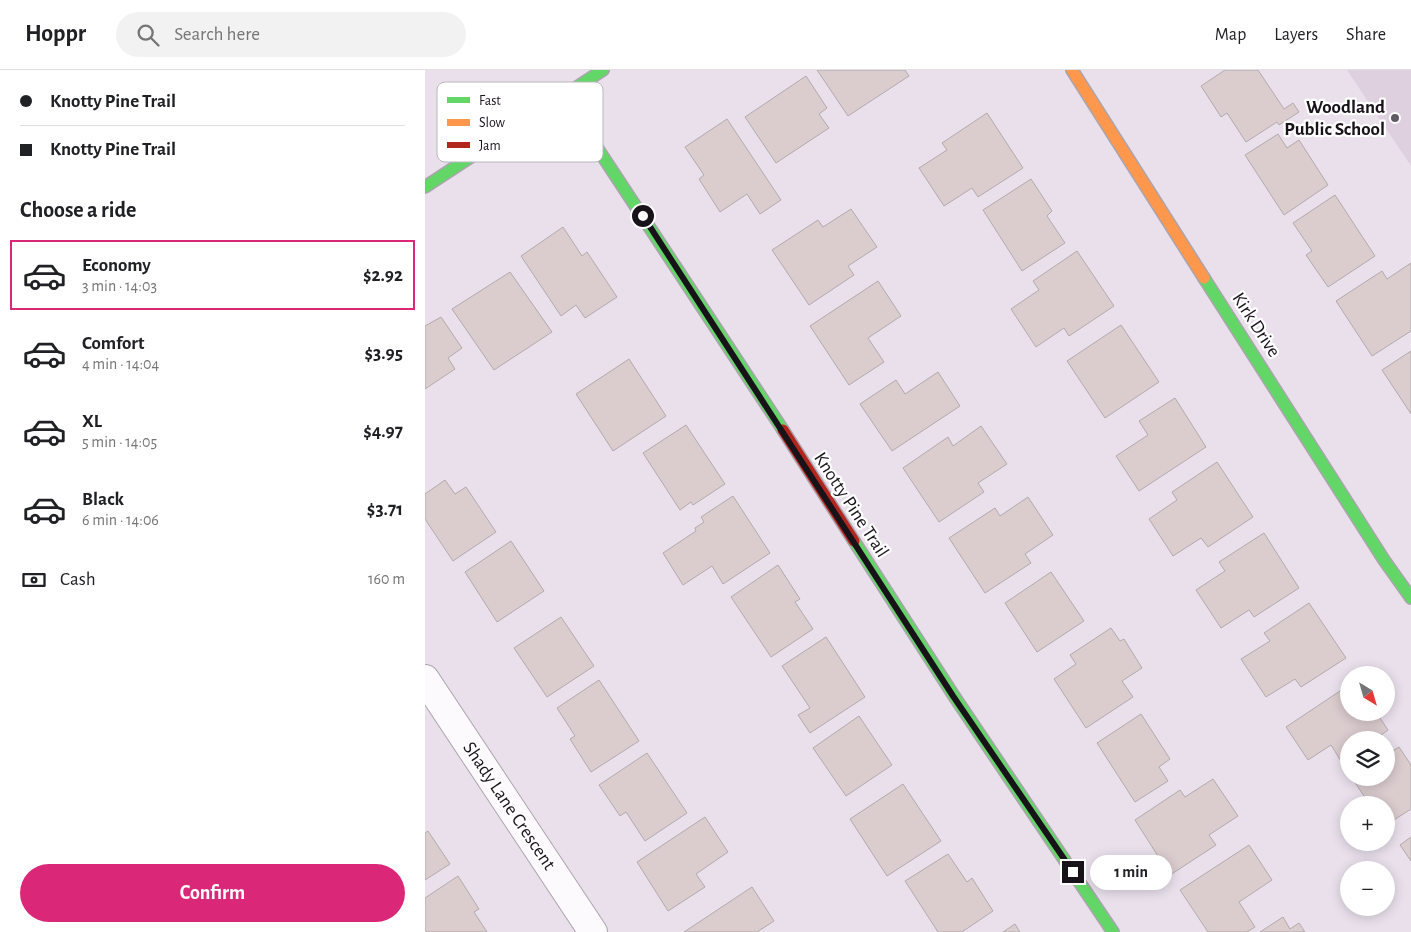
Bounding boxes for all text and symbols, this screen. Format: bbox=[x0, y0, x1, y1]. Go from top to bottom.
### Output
search box bbox=[116, 12, 466, 57]
icon: search bbox=[134, 21, 162, 49]
text: Hoppr bbox=[25, 22, 86, 46]
text: Search here bbox=[174, 25, 260, 44]
text: Map bbox=[1215, 26, 1246, 44]
text: Layers bbox=[1274, 26, 1318, 44]
text: Share bbox=[1346, 26, 1386, 44]
legend bbox=[437, 82, 603, 162]
text: Knotty Pine Trail bbox=[50, 92, 176, 111]
text: Fast bbox=[479, 94, 501, 108]
place label: Woodland Public School bbox=[1284, 98, 1385, 139]
marker: Woodland Public School bbox=[1389, 112, 1401, 124]
text: Slow bbox=[479, 116, 506, 130]
text: Jam bbox=[479, 139, 501, 153]
text: Knotty Pine Trail bbox=[50, 140, 176, 159]
text: Choose a ride bbox=[20, 199, 136, 221]
route start bbox=[632, 205, 654, 227]
icon: car bbox=[22, 253, 67, 298]
text: Economy bbox=[82, 256, 151, 275]
text: $2.92 bbox=[363, 266, 403, 285]
text: 3 min · 14:03 bbox=[82, 278, 157, 294]
street label: Kirk Drive bbox=[1228, 289, 1284, 361]
icon: car bbox=[22, 331, 67, 376]
text: Comfort bbox=[82, 334, 144, 353]
text: $3.95 bbox=[365, 344, 403, 363]
text: 4 min · 14:04 bbox=[82, 356, 159, 372]
icon: car bbox=[22, 409, 67, 454]
text: XL bbox=[82, 412, 102, 431]
text: $4.97 bbox=[363, 422, 403, 441]
text: 5 min · 14:05 bbox=[82, 434, 157, 450]
street label: Knotty Pine Trail bbox=[810, 449, 892, 561]
icon: car bbox=[22, 487, 67, 532]
text: Black bbox=[82, 490, 124, 509]
text: $3.71 bbox=[367, 500, 403, 519]
text: 6 min · 14:06 bbox=[82, 512, 159, 528]
icon: cash bbox=[20, 566, 48, 594]
text: Cash bbox=[60, 570, 96, 589]
text: 160 m bbox=[368, 571, 405, 587]
north arrow bbox=[1340, 666, 1395, 721]
map controls bbox=[1340, 666, 1395, 916]
button: layers bbox=[1340, 731, 1395, 786]
street label: Shady Lane Crescent bbox=[459, 738, 559, 874]
button: + bbox=[1340, 796, 1395, 851]
callout: 1 min bbox=[1091, 854, 1173, 890]
route end bbox=[1062, 861, 1084, 883]
button: − bbox=[1340, 861, 1395, 916]
button: Confirm bbox=[20, 864, 405, 922]
text: 1 min bbox=[1114, 864, 1148, 880]

